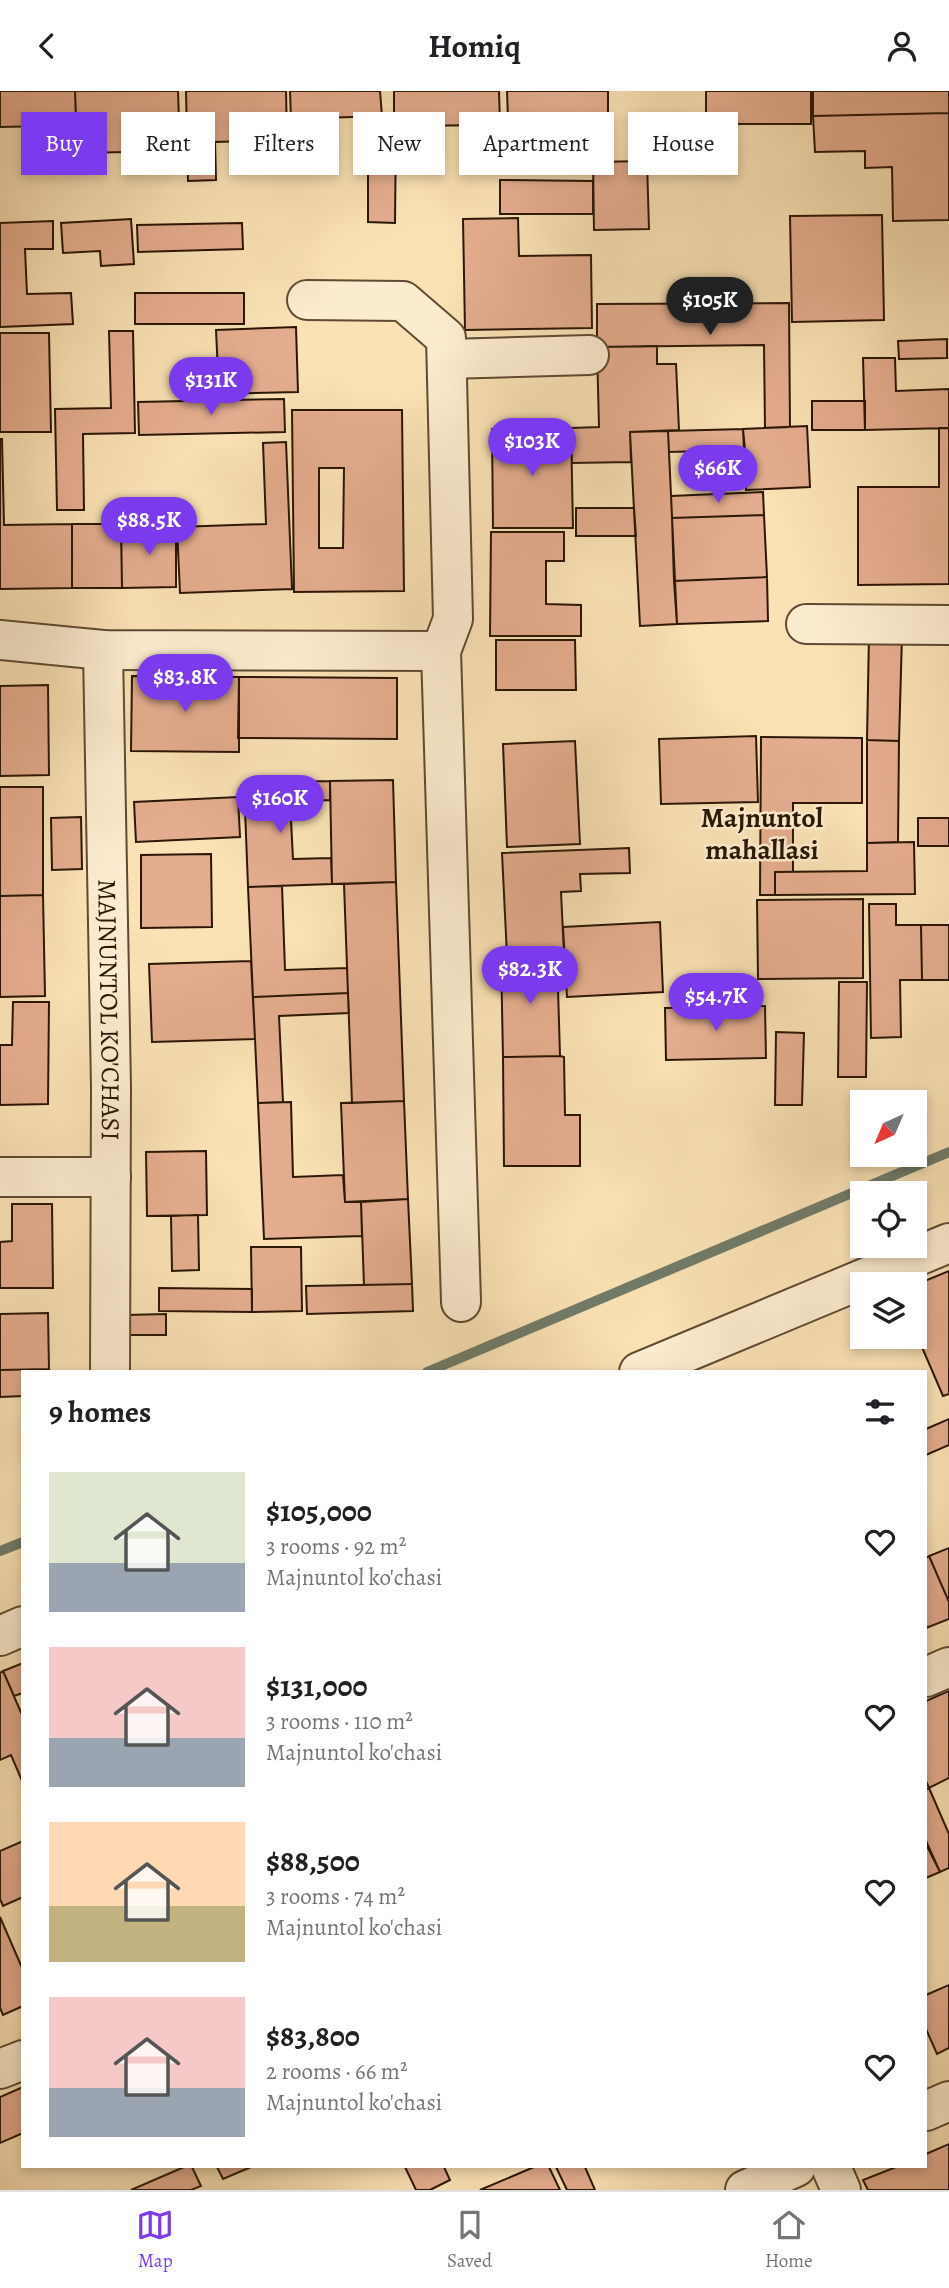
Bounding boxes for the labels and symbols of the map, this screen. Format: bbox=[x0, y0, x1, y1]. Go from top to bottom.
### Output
pin: $105K bbox=[661, 278, 759, 337]
pin: $131K bbox=[162, 357, 260, 417]
pin: $103K bbox=[483, 419, 581, 478]
pin: $66K bbox=[677, 445, 759, 505]
pin: $88.5K bbox=[92, 497, 206, 557]
pin: $83.8K bbox=[128, 655, 242, 714]
pin: $160K bbox=[231, 775, 329, 835]
district label: Majnuntol mahallasi bbox=[701, 799, 824, 869]
street label: MAJNUNTOL KO'CHASI bbox=[90, 879, 129, 1141]
pin: $82.3K bbox=[473, 947, 587, 1006]
pin: $54.7K bbox=[659, 974, 773, 1033]
north arrow bbox=[850, 1090, 928, 1167]

